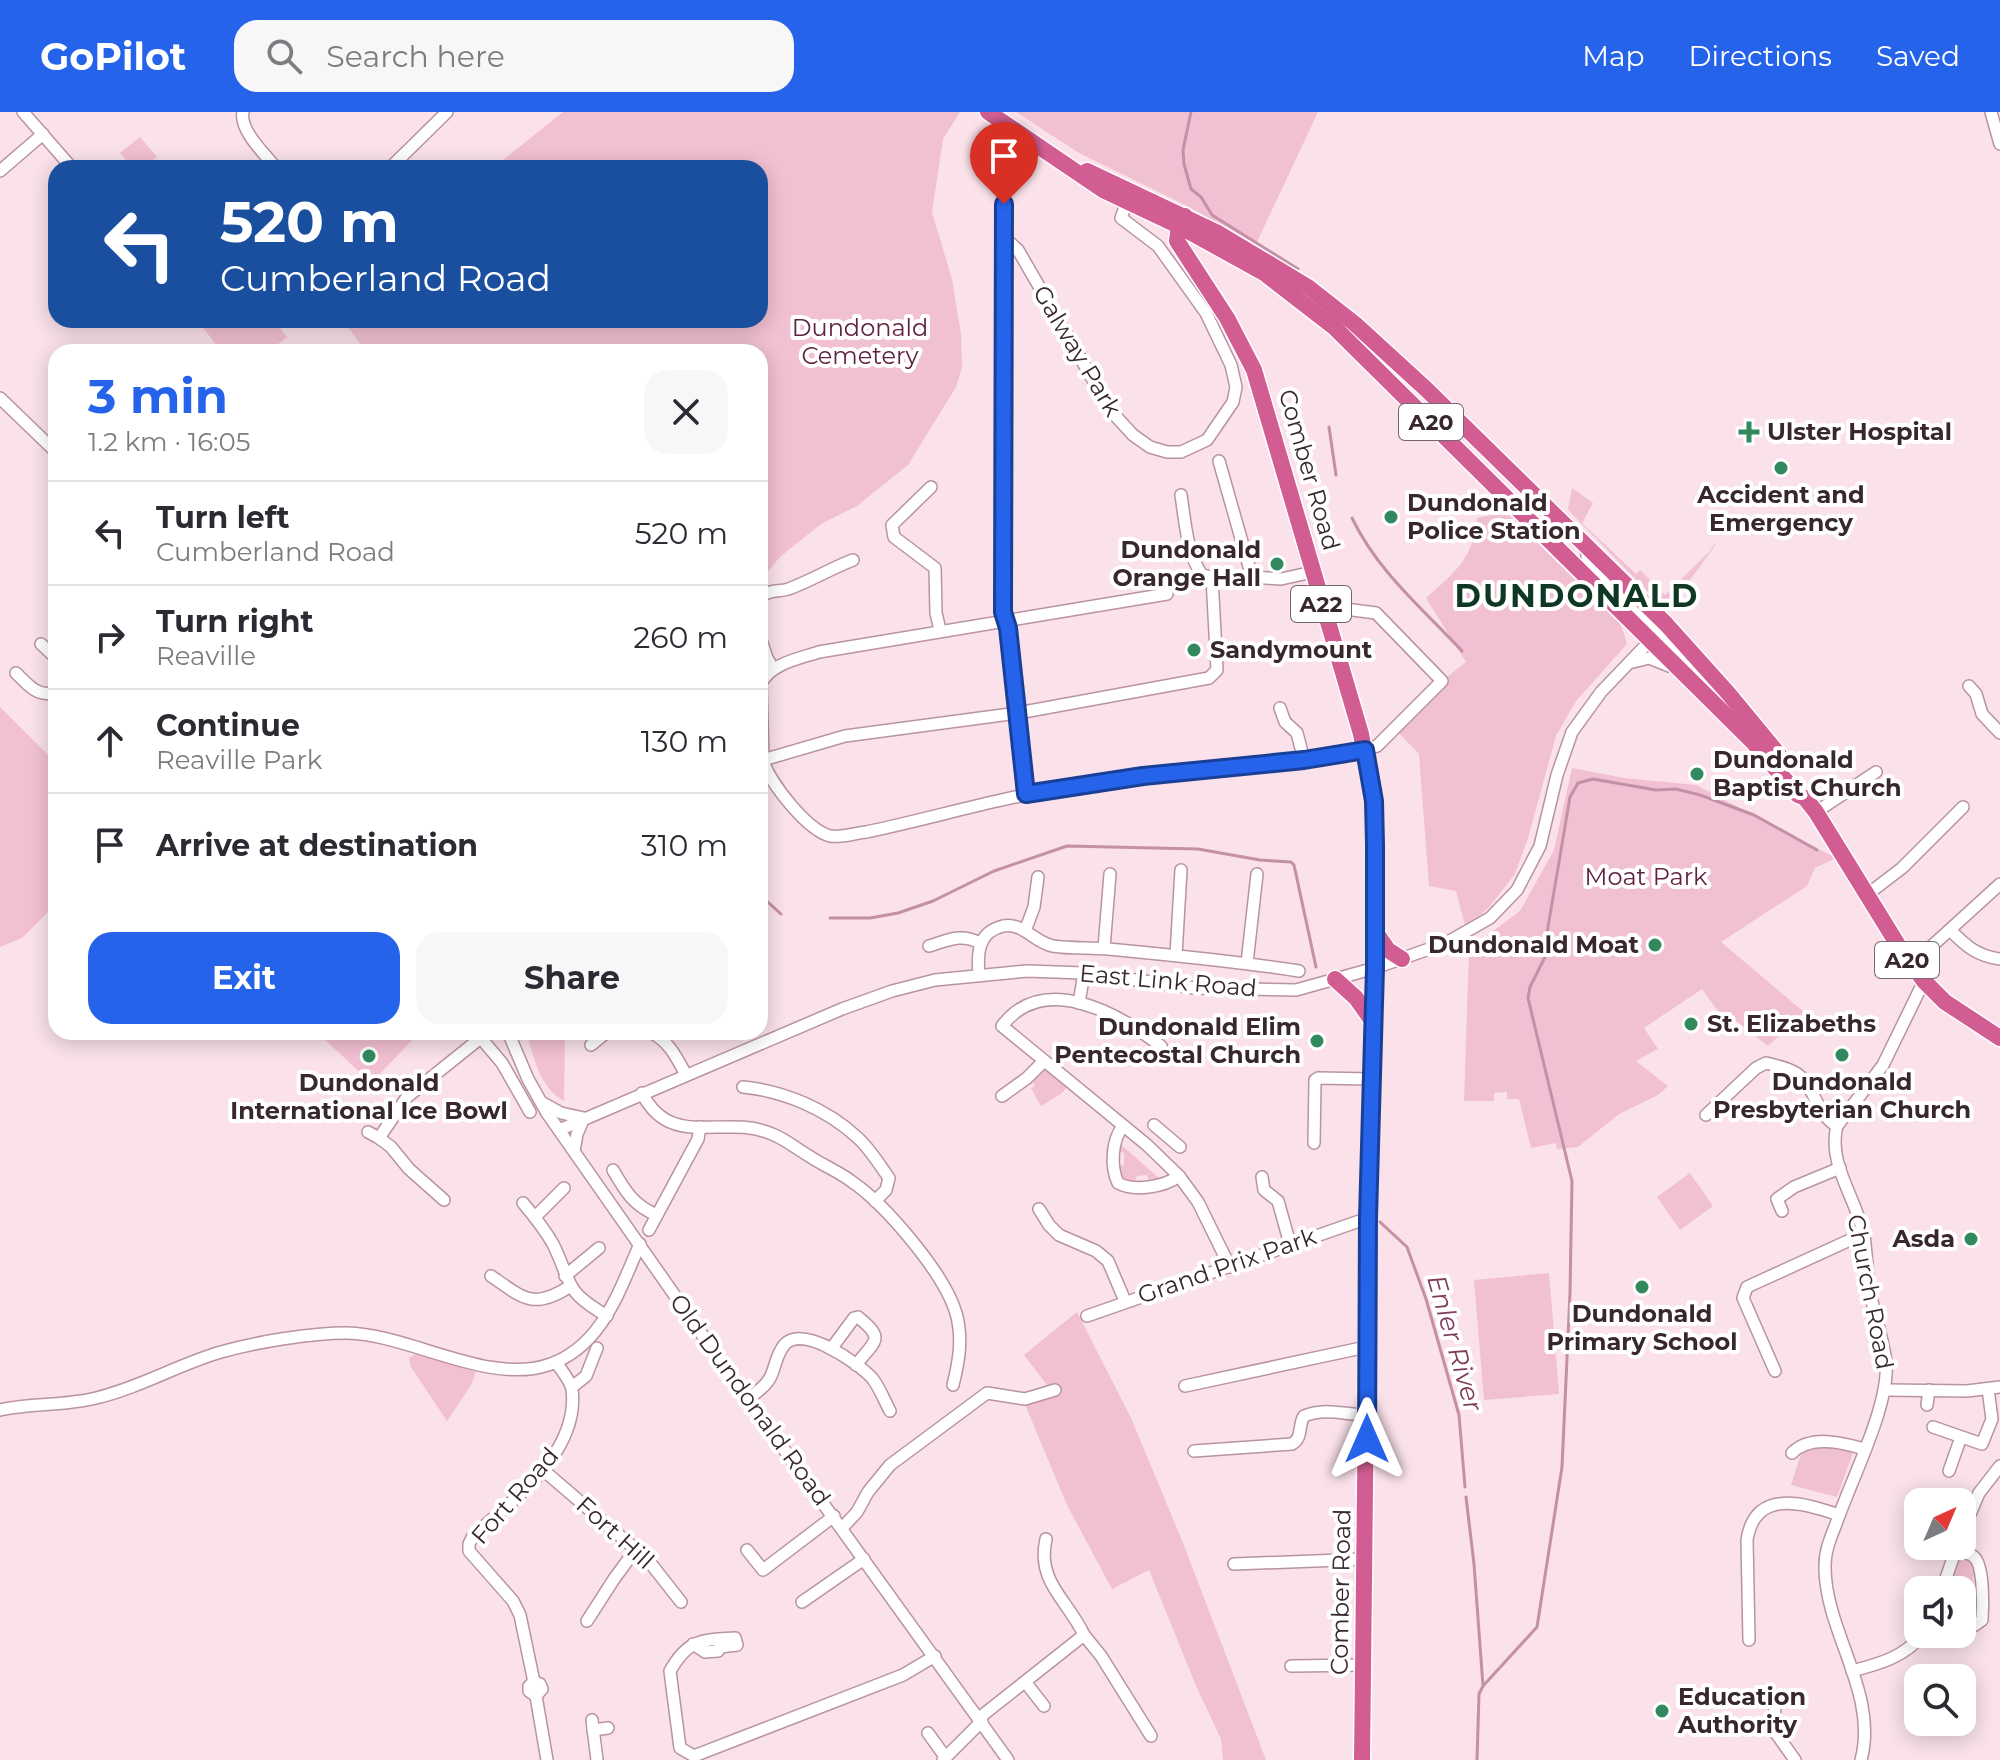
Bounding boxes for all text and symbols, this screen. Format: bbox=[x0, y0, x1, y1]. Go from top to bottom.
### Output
search box bbox=[234, 20, 794, 92]
text: GoPilot bbox=[40, 33, 186, 80]
icon: search bbox=[262, 34, 306, 78]
text: Search here bbox=[326, 38, 505, 75]
text: Map bbox=[1582, 39, 1644, 73]
text: Directions bbox=[1688, 39, 1832, 73]
text: Saved bbox=[1876, 39, 1960, 73]
pin bbox=[970, 122, 1038, 204]
icon: arrive bbox=[982, 134, 1026, 178]
text: 520 m bbox=[220, 188, 399, 256]
icon: left bbox=[88, 192, 192, 296]
text: Cumberland Road bbox=[220, 256, 551, 300]
street label: Galway Park bbox=[1027, 280, 1128, 422]
park label: Dundonald Cemetery bbox=[792, 313, 928, 370]
text: 3 min bbox=[88, 367, 228, 425]
button: close bbox=[644, 370, 728, 454]
street label: Comber Road bbox=[1273, 386, 1346, 554]
road number: A20 bbox=[1399, 404, 1463, 440]
place label: Ulster Hospital bbox=[1767, 417, 1952, 446]
marker: Ulster Hospital bbox=[1738, 421, 1760, 443]
text: 1.2 km · 16:05 bbox=[88, 426, 251, 458]
marker: Accident and Emergency bbox=[1772, 459, 1790, 477]
place label: Accident and Emergency bbox=[1696, 480, 1865, 537]
place label: Dundonald Police Station bbox=[1407, 488, 1581, 545]
text: Turn left bbox=[156, 499, 289, 536]
marker: Dundonald Police Station bbox=[1382, 508, 1400, 526]
icon: left bbox=[88, 511, 132, 555]
text: 520 m bbox=[635, 515, 728, 552]
place label: Dundonald Orange Hall bbox=[1112, 535, 1261, 592]
text: Cumberland Road bbox=[156, 536, 395, 568]
marker: Dundonald Orange Hall bbox=[1268, 555, 1286, 573]
district label: DUNDONALD bbox=[1454, 576, 1700, 615]
road number: A22 bbox=[1291, 586, 1351, 622]
text: Turn right bbox=[156, 603, 313, 640]
icon: right bbox=[88, 615, 132, 659]
text: 260 m bbox=[633, 619, 728, 656]
place label: Sandymount bbox=[1210, 635, 1373, 664]
text: Reaville bbox=[156, 640, 256, 672]
marker: Sandymount bbox=[1185, 641, 1203, 659]
text: Continue bbox=[156, 707, 300, 744]
icon: ahead bbox=[88, 719, 132, 763]
text: 130 m bbox=[641, 723, 728, 760]
text: Reaville Park bbox=[156, 744, 322, 776]
place label: Dundonald Baptist Church bbox=[1713, 745, 1902, 802]
marker: Dundonald Baptist Church bbox=[1688, 765, 1706, 783]
icon: arrive bbox=[88, 823, 132, 867]
text: Arrive at destination bbox=[156, 827, 478, 864]
text: 310 m bbox=[641, 827, 728, 864]
park label: Moat Park bbox=[1585, 862, 1708, 891]
place label: Dundonald Moat bbox=[1428, 930, 1640, 959]
button: Exit bbox=[88, 932, 400, 1024]
button: Share bbox=[416, 932, 728, 1024]
marker: Dundonald Moat bbox=[1646, 936, 1664, 954]
road number: A20 bbox=[1875, 942, 1939, 978]
street label: East Link Road bbox=[1078, 958, 1258, 1003]
place label: St. Elizabeths bbox=[1707, 1009, 1876, 1038]
place label: Dundonald Elim Pentecostal Church bbox=[1054, 1012, 1301, 1069]
marker: St. Elizabeths bbox=[1682, 1015, 1700, 1033]
marker: Dundonald Elim Pentecostal Church bbox=[1308, 1032, 1326, 1050]
marker: Dundonald Presbyterian Church bbox=[1833, 1046, 1851, 1064]
marker: Dundonald International Ice Bowl bbox=[360, 1047, 378, 1065]
place label: Dundonald Presbyterian Church bbox=[1713, 1067, 1971, 1124]
place label: Dundonald International Ice Bowl bbox=[230, 1068, 508, 1125]
street label: Church Road bbox=[1841, 1212, 1900, 1372]
street label: Grand Prix Park bbox=[1134, 1221, 1320, 1310]
place label: Asda bbox=[1892, 1224, 1955, 1253]
marker: Asda bbox=[1962, 1230, 1980, 1248]
water label: Enler River bbox=[1420, 1271, 1490, 1416]
marker: Dundonald Primary School bbox=[1633, 1278, 1651, 1296]
street label: Old Dundonald Road bbox=[664, 1288, 837, 1511]
place label: Dundonald Primary School bbox=[1546, 1299, 1738, 1356]
position arrow bbox=[1325, 1397, 1409, 1481]
street label: Fort Road bbox=[465, 1441, 564, 1550]
north arrow bbox=[1904, 1488, 1976, 1560]
map controls bbox=[1904, 1488, 1976, 1736]
street label: Fort Hill bbox=[570, 1490, 660, 1575]
street label: Comber Road bbox=[1325, 1509, 1356, 1675]
button: sound bbox=[1904, 1576, 1976, 1648]
button: search bbox=[1904, 1664, 1976, 1736]
place label: Education Authority bbox=[1677, 1682, 1806, 1739]
marker: Education Authority bbox=[1653, 1702, 1671, 1720]

